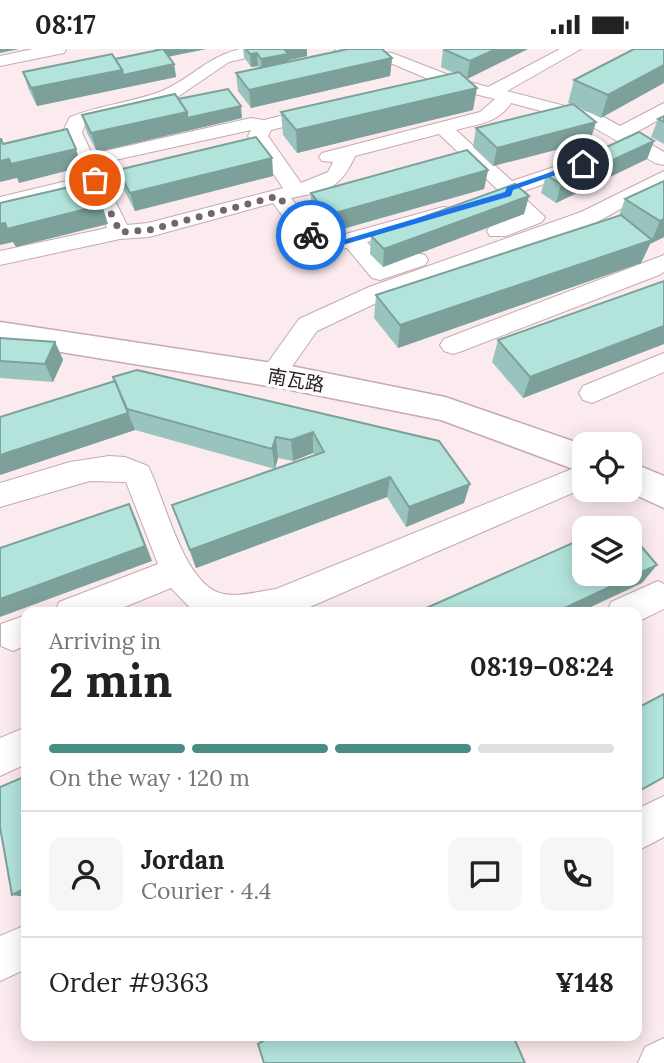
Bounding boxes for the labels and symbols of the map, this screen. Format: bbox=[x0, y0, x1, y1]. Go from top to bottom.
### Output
pin bbox=[553, 134, 613, 194]
pin bbox=[65, 150, 125, 210]
courier bbox=[276, 200, 346, 270]
street label: 南瓦路 bbox=[266, 363, 326, 397]

